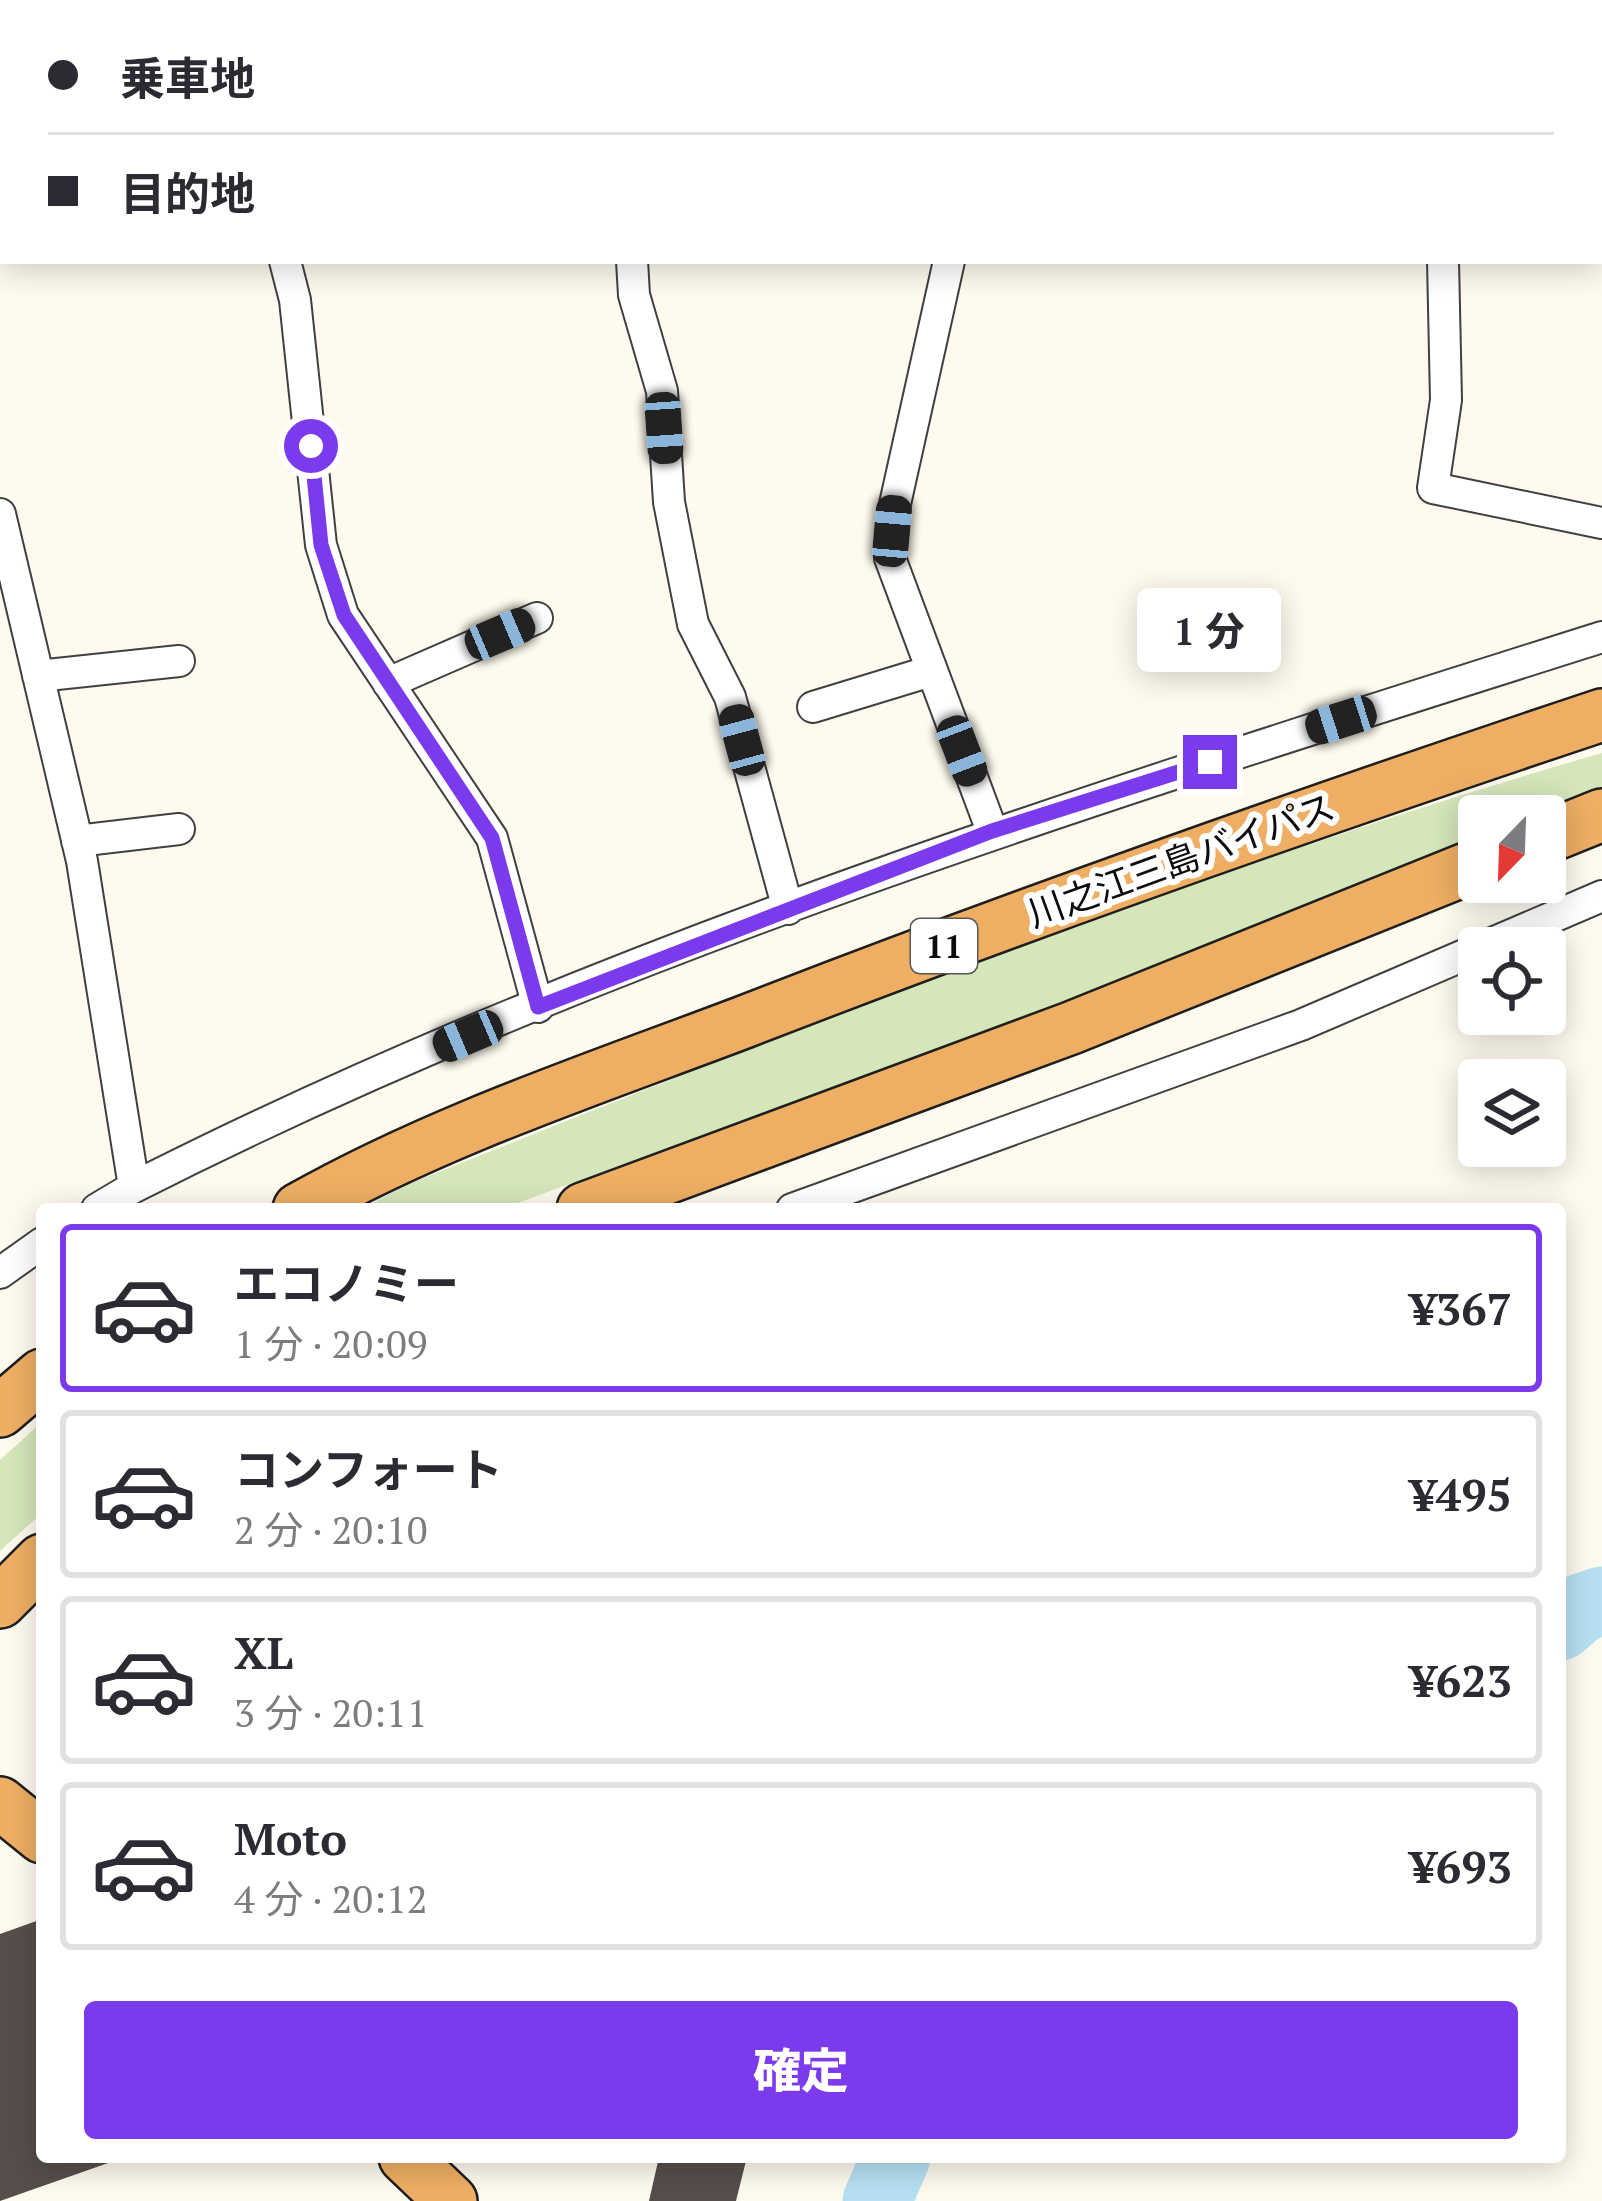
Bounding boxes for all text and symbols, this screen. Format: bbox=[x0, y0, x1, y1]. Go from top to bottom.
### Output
text: 乗車地 bbox=[120, 48, 255, 108]
text: 目的地 bbox=[120, 163, 255, 223]
car bbox=[644, 391, 684, 465]
route start bbox=[284, 419, 338, 473]
car bbox=[871, 494, 913, 568]
callout: 1 分 bbox=[1138, 588, 1282, 672]
car bbox=[460, 603, 540, 665]
text: 1 分 bbox=[1173, 604, 1245, 656]
car bbox=[1301, 692, 1381, 748]
car bbox=[715, 701, 769, 779]
car bbox=[932, 711, 992, 791]
route end bbox=[1183, 735, 1237, 789]
street label: 川之江三島バイパス bbox=[1021, 782, 1341, 937]
north arrow bbox=[1458, 795, 1566, 903]
map controls bbox=[1458, 795, 1566, 1167]
road number: 11 bbox=[911, 919, 977, 973]
button: locate bbox=[1458, 927, 1566, 1035]
car bbox=[428, 1005, 508, 1067]
button: layers bbox=[1458, 1059, 1566, 1167]
text: エコノミー bbox=[234, 1253, 459, 1313]
icon: car bbox=[90, 1254, 198, 1362]
text: ¥367 bbox=[1410, 1278, 1512, 1338]
text: 1 分 · 20:09 bbox=[234, 1317, 427, 1369]
text: コンフォート bbox=[234, 1439, 503, 1499]
icon: car bbox=[90, 1440, 198, 1548]
text: ¥495 bbox=[1410, 1464, 1512, 1524]
text: 2 分 · 20:10 bbox=[234, 1503, 427, 1555]
text: XL bbox=[234, 1622, 293, 1682]
icon: car bbox=[90, 1626, 198, 1734]
text: ¥623 bbox=[1410, 1650, 1512, 1710]
text: 3 分 · 20:11 bbox=[234, 1686, 427, 1738]
text: Moto bbox=[234, 1808, 347, 1868]
icon: car bbox=[90, 1812, 198, 1920]
text: ¥693 bbox=[1410, 1836, 1512, 1896]
text: 4 分 · 20:12 bbox=[234, 1872, 427, 1924]
button: 確定 bbox=[84, 2001, 1518, 2139]

